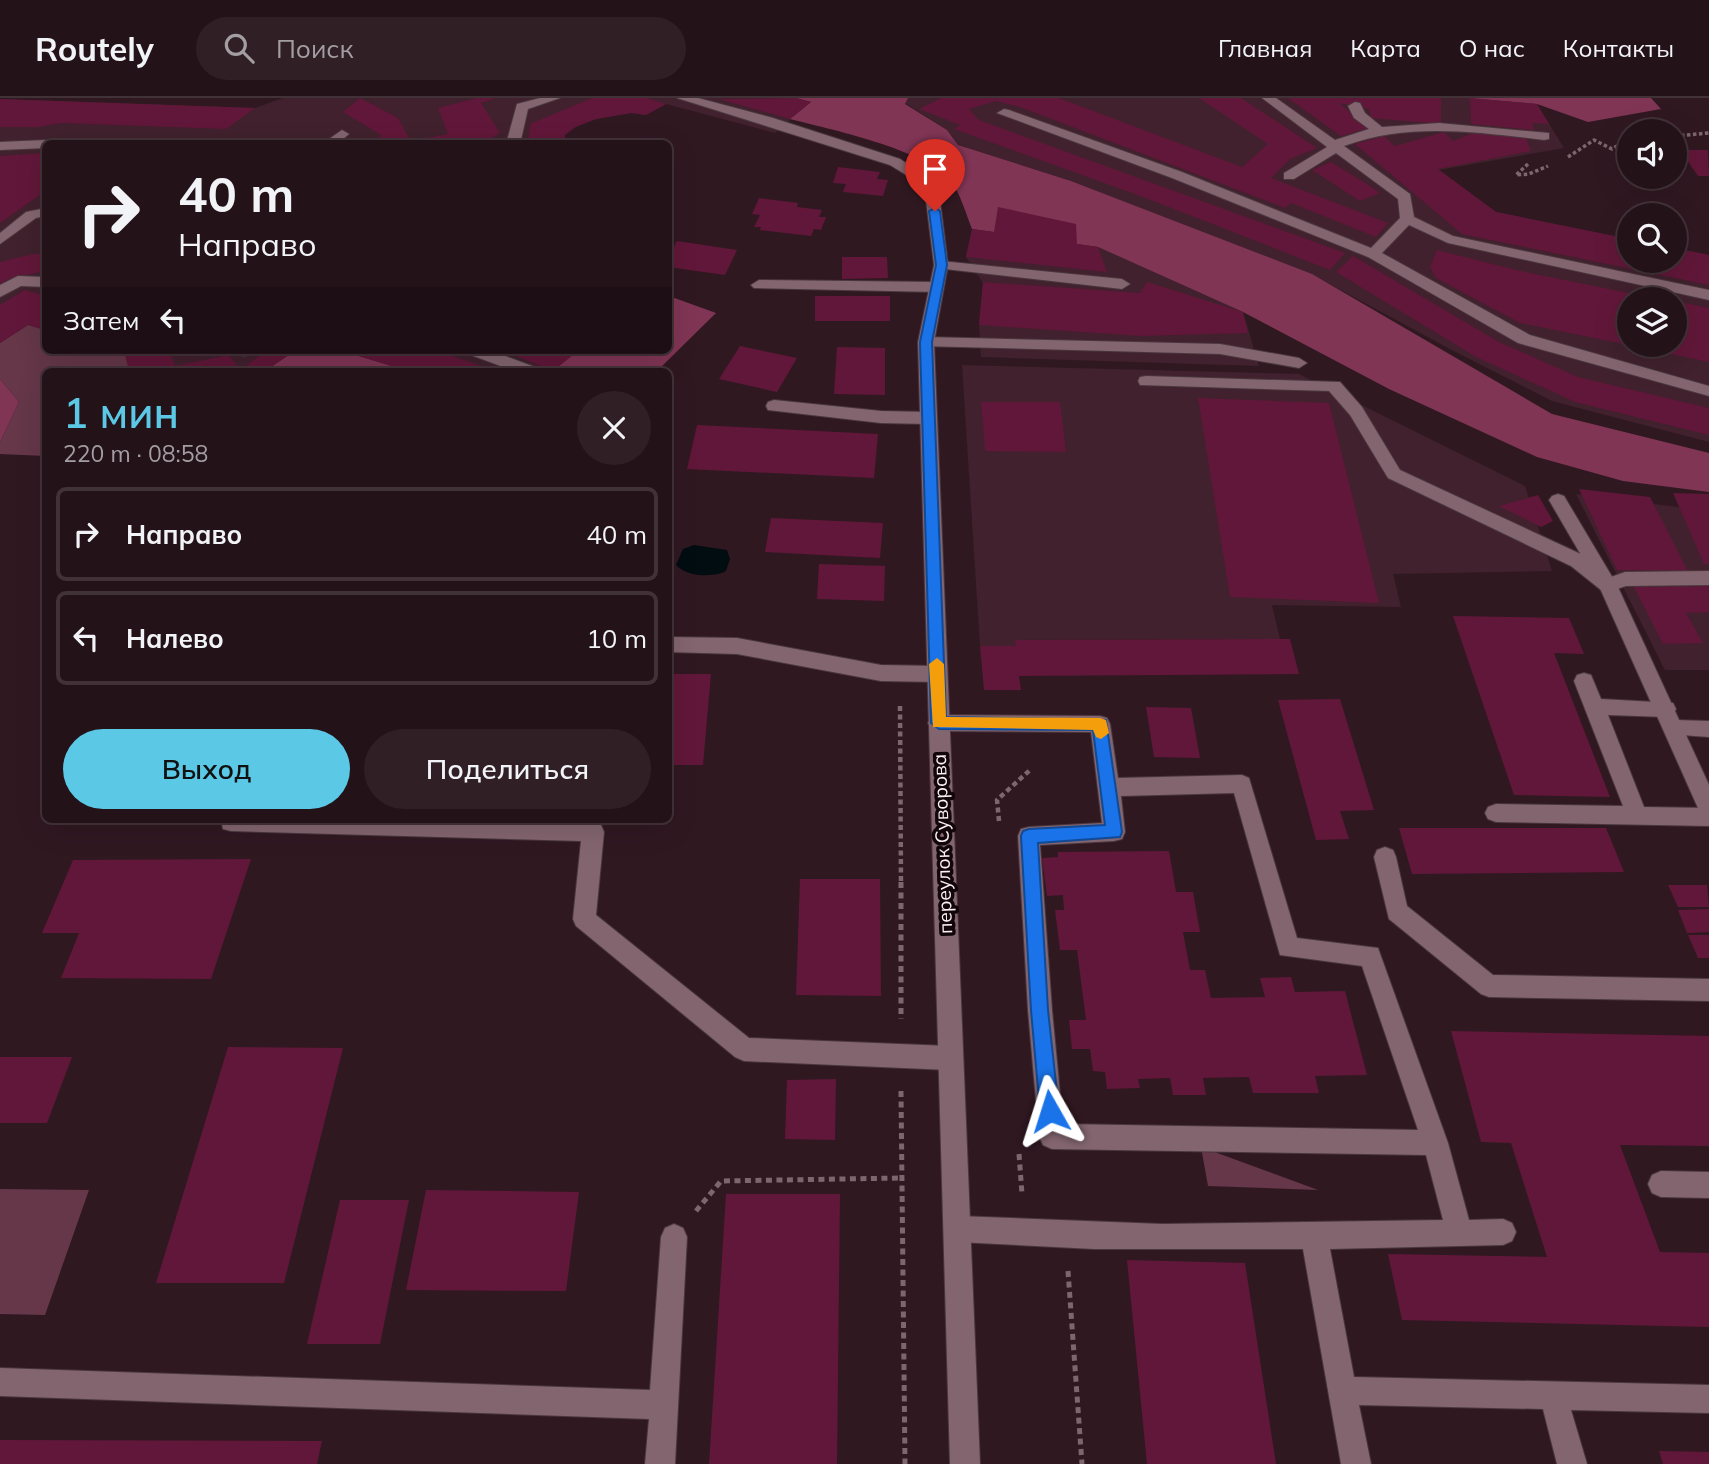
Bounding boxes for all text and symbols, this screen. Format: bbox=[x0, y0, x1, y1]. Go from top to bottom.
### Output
search box bbox=[196, 17, 686, 80]
text: Routely bbox=[35, 28, 154, 69]
icon: search bbox=[220, 29, 258, 67]
text: Поиск bbox=[276, 32, 354, 65]
text: Главная bbox=[1218, 33, 1312, 63]
text: Карта bbox=[1350, 33, 1421, 63]
text: О нас bbox=[1459, 33, 1525, 63]
text: Контакты bbox=[1563, 33, 1674, 63]
map controls bbox=[1617, 119, 1687, 357]
button: sound bbox=[1617, 119, 1687, 189]
pin bbox=[905, 139, 965, 211]
icon: arrive bbox=[916, 150, 954, 188]
text: 40 m bbox=[178, 163, 294, 224]
icon: right bbox=[63, 168, 154, 259]
button: search bbox=[1617, 203, 1687, 273]
text: Направо bbox=[178, 224, 317, 264]
button: layers bbox=[1617, 287, 1687, 357]
icon: left bbox=[154, 301, 192, 339]
text: Затем bbox=[63, 304, 140, 337]
text: 1 мин bbox=[63, 386, 179, 439]
button: close bbox=[577, 391, 651, 465]
text: 220 m · 08:58 bbox=[63, 439, 208, 468]
icon: right bbox=[67, 515, 105, 553]
text: Направо bbox=[126, 518, 242, 551]
text: 40 m bbox=[586, 518, 647, 551]
icon: left bbox=[67, 619, 105, 657]
text: Налево bbox=[126, 622, 224, 655]
text: 10 m bbox=[586, 622, 647, 655]
button: Выход bbox=[63, 729, 350, 809]
button: Поделиться bbox=[364, 729, 651, 809]
street label: переулок Суворова bbox=[927, 753, 957, 935]
position arrow bbox=[1013, 1074, 1087, 1148]

